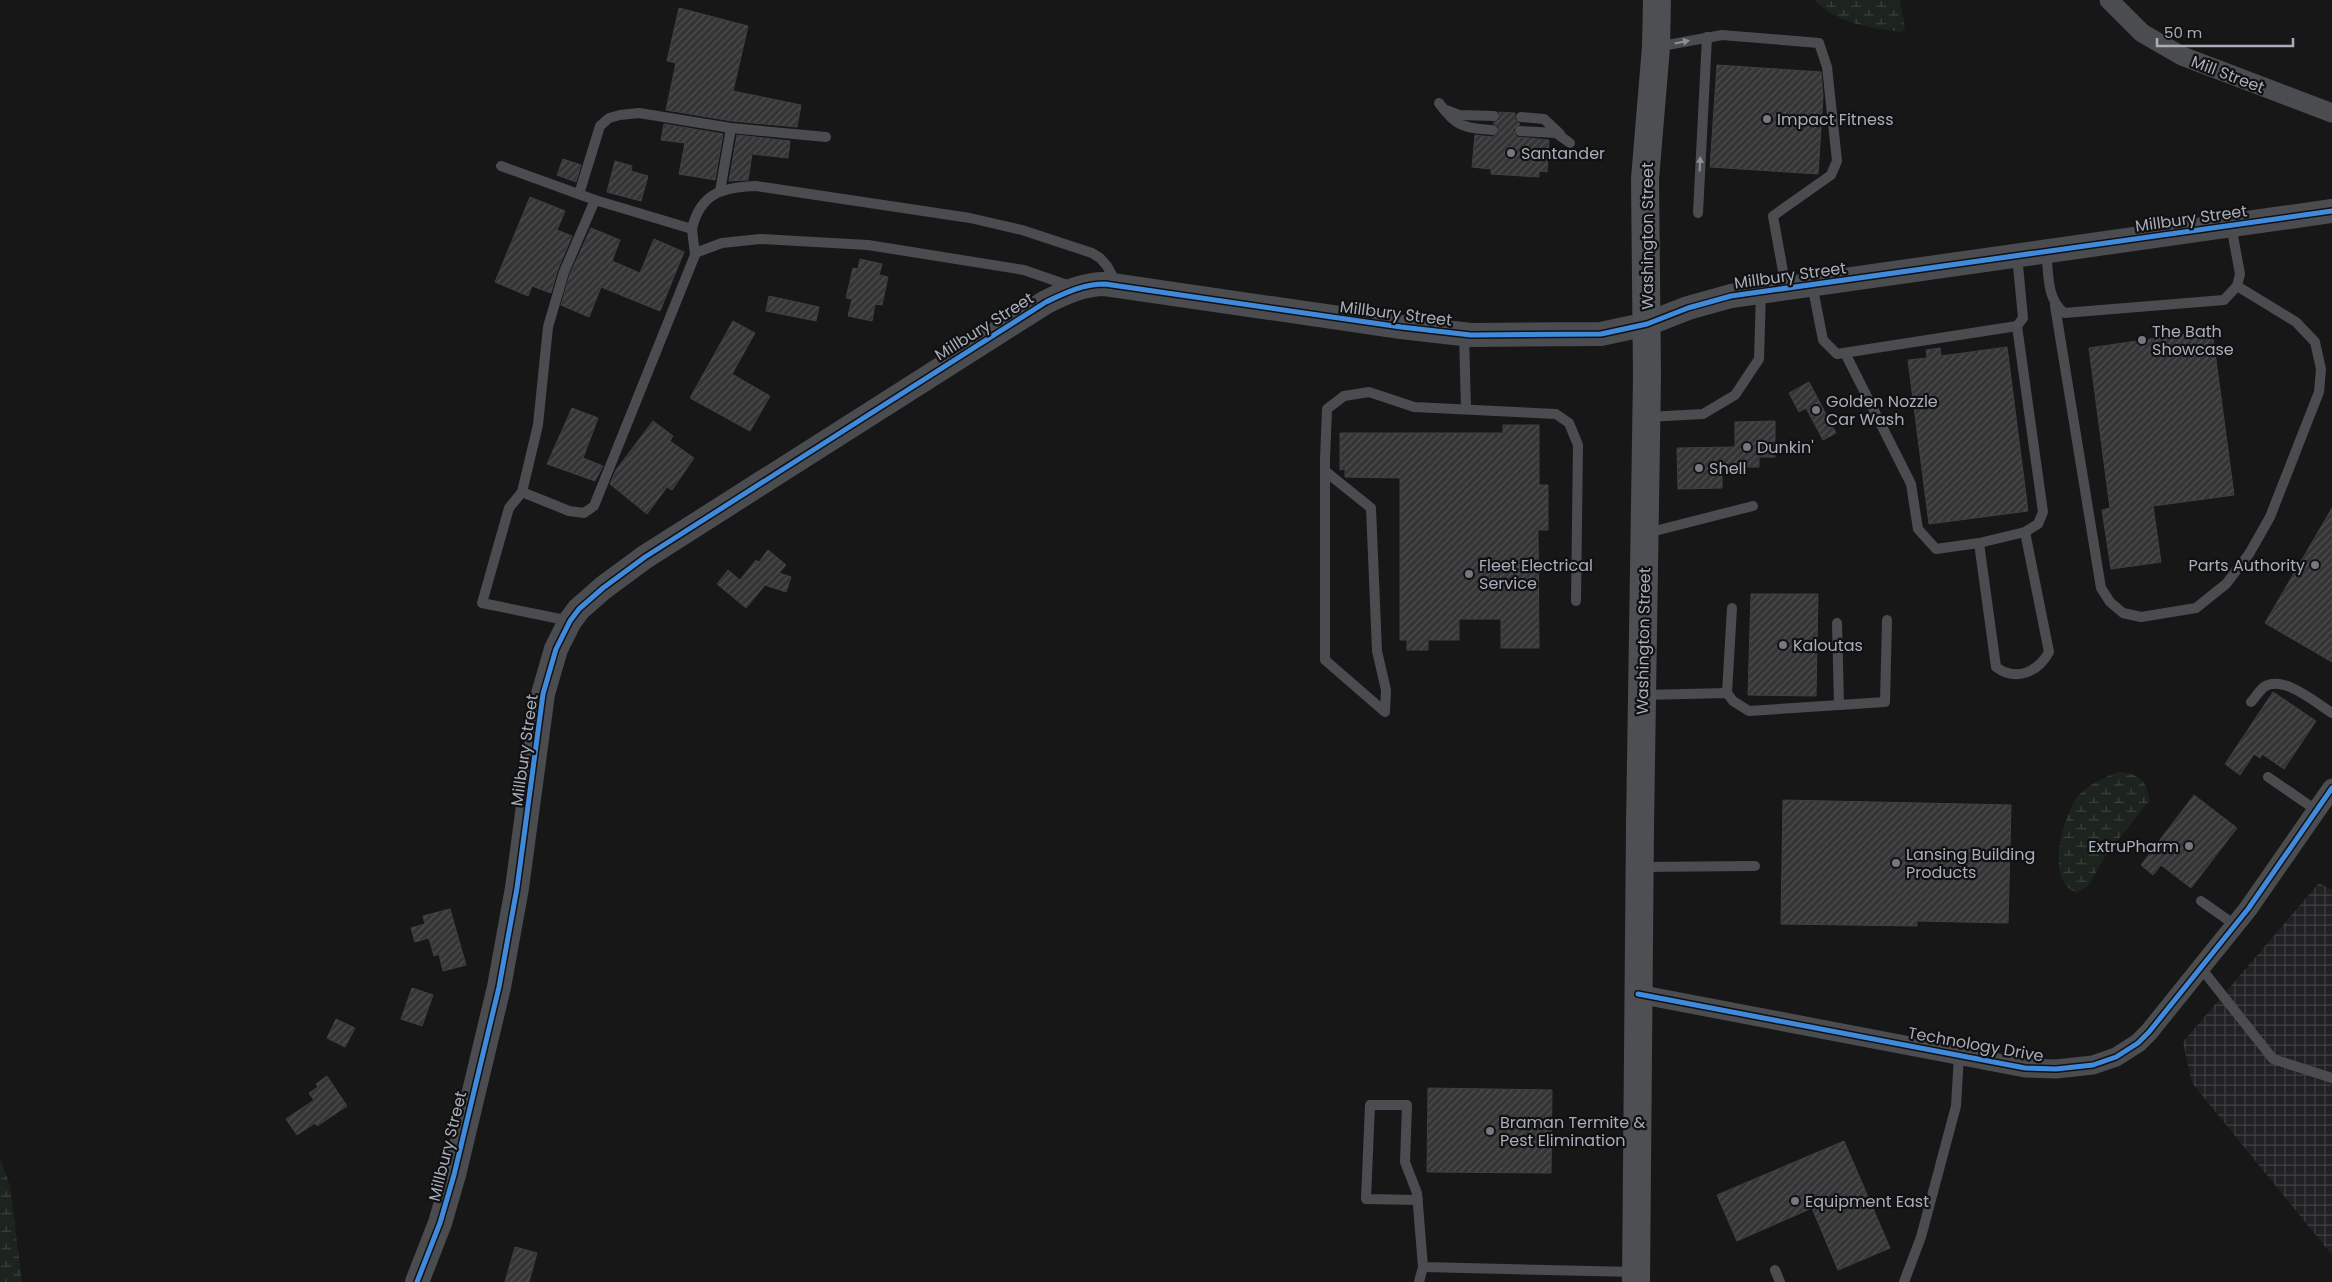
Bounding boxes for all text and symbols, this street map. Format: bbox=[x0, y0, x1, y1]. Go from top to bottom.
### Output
scale bar bbox=[2157, 15, 2293, 47]
text: 50 m bbox=[2164, 22, 2202, 43]
one-way arrow bbox=[1674, 38, 1689, 46]
street label: Mill Street bbox=[2188, 50, 2268, 99]
place label: Impact Fitness bbox=[1777, 108, 1894, 131]
marker: Impact Fitness bbox=[1761, 113, 1773, 125]
place label: Santander bbox=[1521, 142, 1605, 165]
marker: Santander bbox=[1505, 147, 1517, 159]
one-way arrow bbox=[1697, 156, 1705, 172]
street label: Washington Street bbox=[1636, 162, 1659, 310]
street label: Millbury Street bbox=[2134, 199, 2249, 238]
street label: Millbury Street bbox=[1733, 256, 1848, 295]
street label: Millbury Street bbox=[930, 287, 1038, 366]
street label: Millbury Street bbox=[1339, 295, 1453, 332]
place label: The Bath Showcase bbox=[2152, 320, 2234, 361]
marker: The Bath Showcase bbox=[2136, 334, 2148, 346]
place label: Golden Nozzle Car Wash bbox=[1826, 390, 1938, 431]
marker: Golden Nozzle Car Wash bbox=[1810, 404, 1822, 416]
place label: Dunkin' bbox=[1757, 436, 1814, 459]
marker: Dunkin' bbox=[1741, 441, 1753, 453]
place label: Shell bbox=[1709, 457, 1746, 480]
marker: Shell bbox=[1693, 462, 1705, 474]
place label: Fleet Electrical Service bbox=[1479, 554, 1593, 595]
place label: Parts Authority bbox=[2188, 554, 2305, 577]
marker: Parts Authority bbox=[2309, 559, 2321, 571]
street label: Washington Street bbox=[1631, 567, 1656, 715]
marker: Fleet Electrical Service bbox=[1463, 568, 1475, 580]
place label: Kaloutas bbox=[1793, 634, 1863, 657]
marker: Kaloutas bbox=[1777, 639, 1789, 651]
street label: Millbury Street bbox=[505, 692, 544, 807]
place label: ExtruPharm bbox=[2088, 835, 2179, 858]
marker: ExtruPharm bbox=[2183, 840, 2195, 852]
place label: Lansing Building Products bbox=[1906, 843, 2035, 884]
marker: Lansing Building Products bbox=[1890, 857, 1902, 869]
street label: Technology Drive bbox=[1906, 1021, 2046, 1068]
street label: Millbury Street bbox=[423, 1088, 472, 1204]
place label: Braman Termite & Pest Elimination bbox=[1500, 1111, 1645, 1152]
marker: Braman Termite & Pest Elimination bbox=[1484, 1125, 1496, 1137]
place label: Equipment East bbox=[1805, 1190, 1929, 1213]
marker: Equipment East bbox=[1789, 1195, 1801, 1207]

